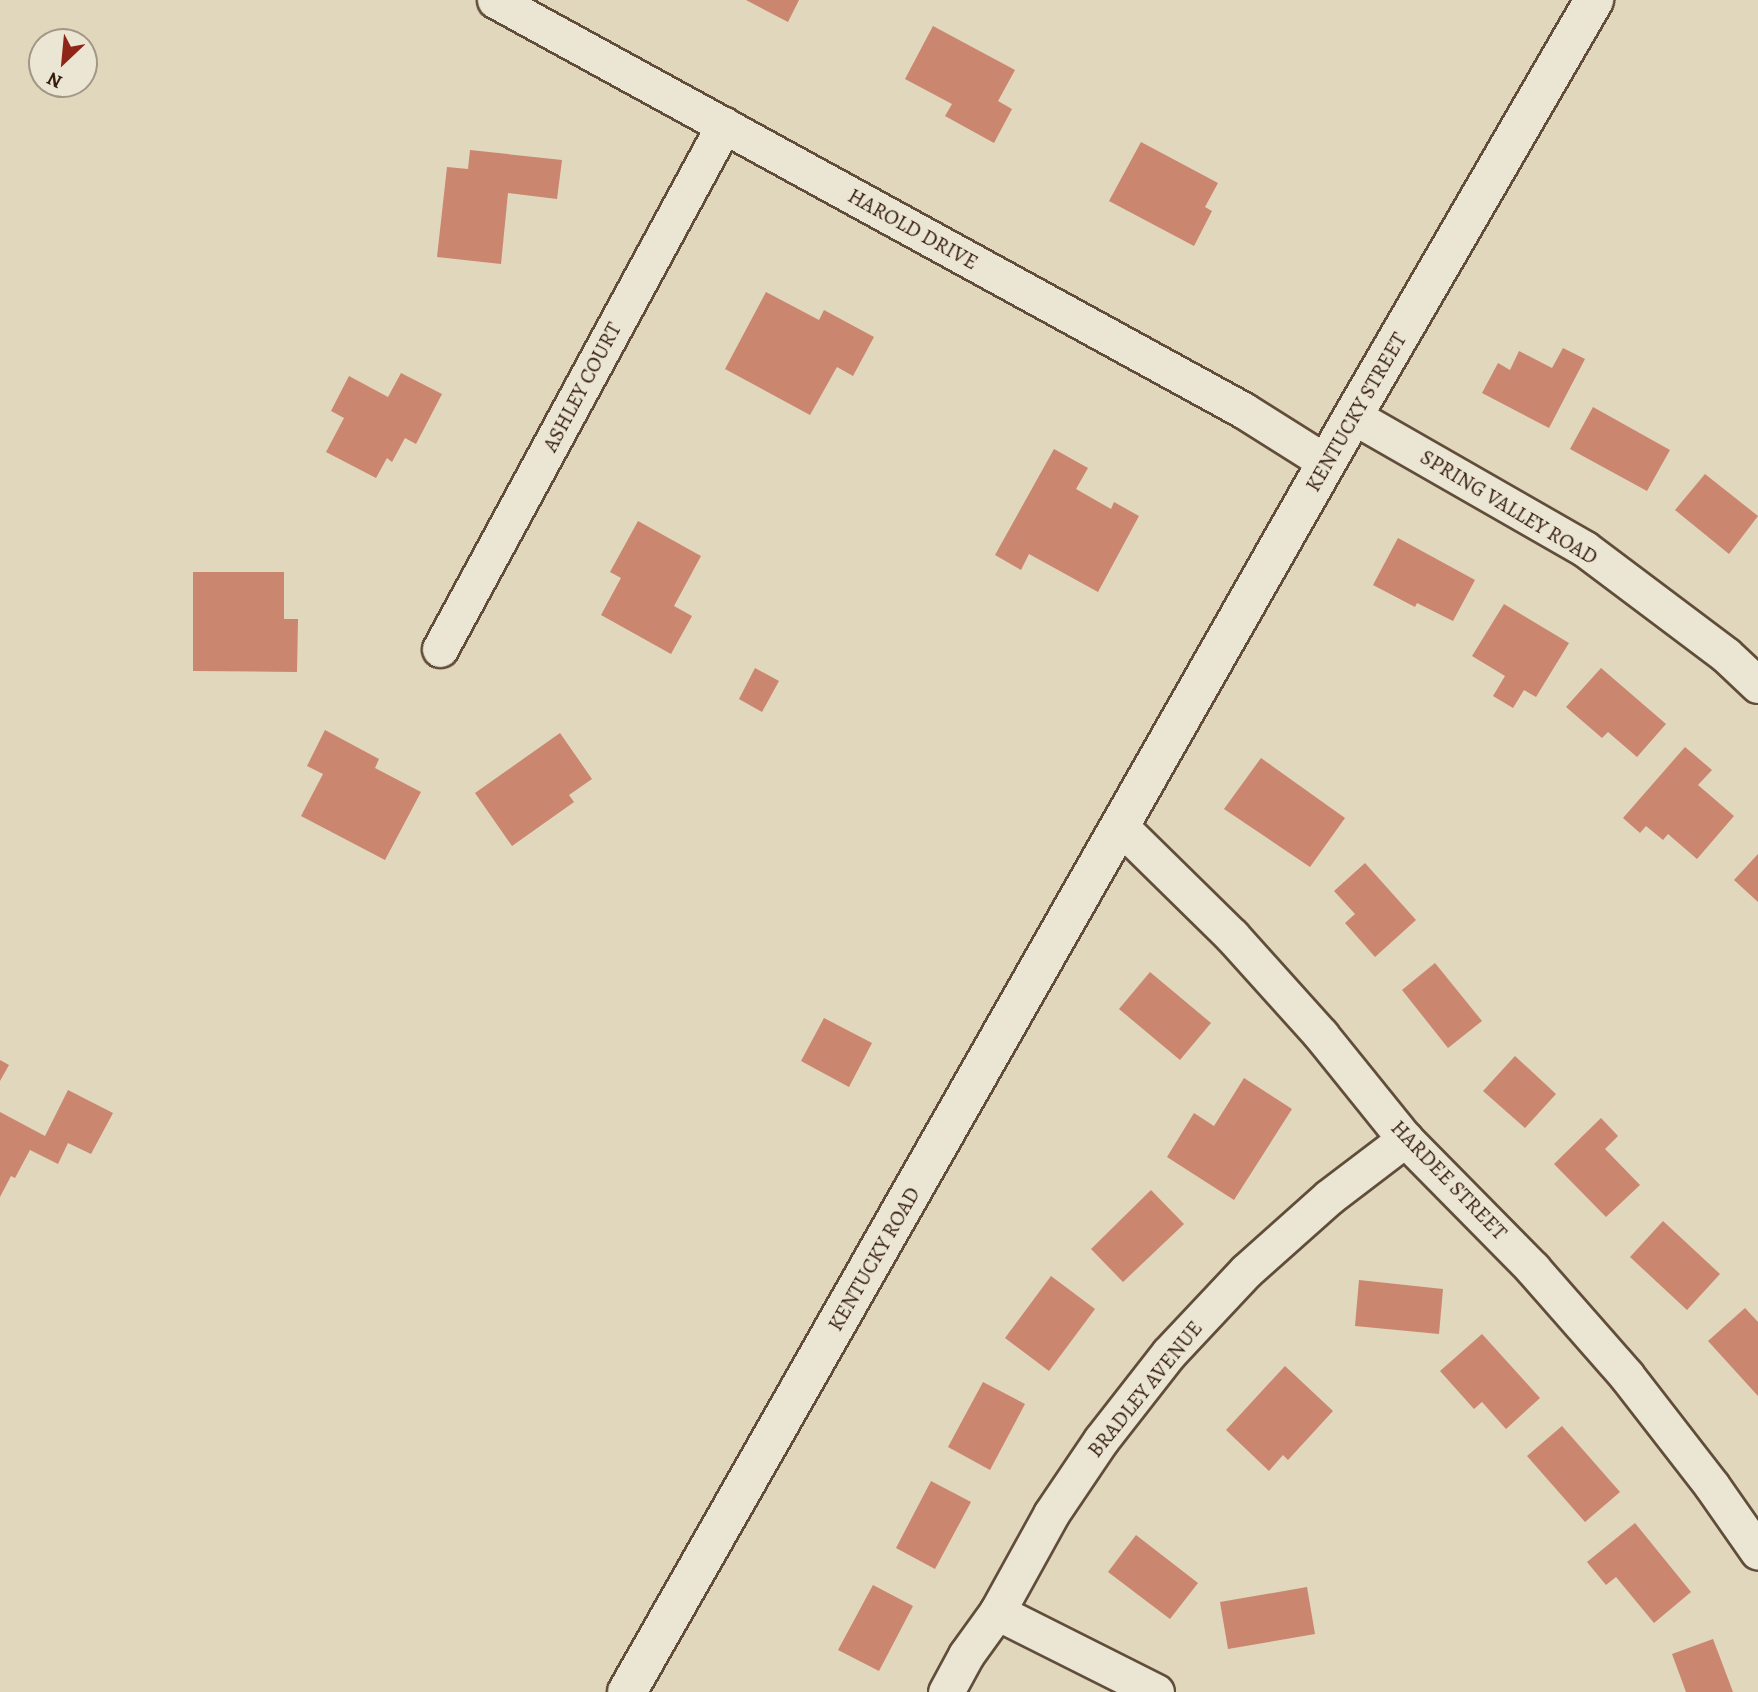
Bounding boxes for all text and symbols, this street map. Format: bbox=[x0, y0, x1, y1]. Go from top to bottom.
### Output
north arrow bbox=[28, 28, 98, 98]
text: N bbox=[43, 65, 67, 95]
street label: HAROLD DRIVE bbox=[844, 183, 982, 275]
street label: ASHLEY COURT bbox=[537, 318, 627, 456]
street label: KENTUCKY STREET bbox=[1300, 328, 1412, 496]
street label: SPRING VALLEY ROAD bbox=[1416, 444, 1602, 570]
street label: HARDEE STREET bbox=[1386, 1115, 1512, 1245]
street label: KENTUCKY ROAD bbox=[823, 1183, 925, 1335]
street label: BRADLEY AVENUE bbox=[1082, 1316, 1208, 1462]

